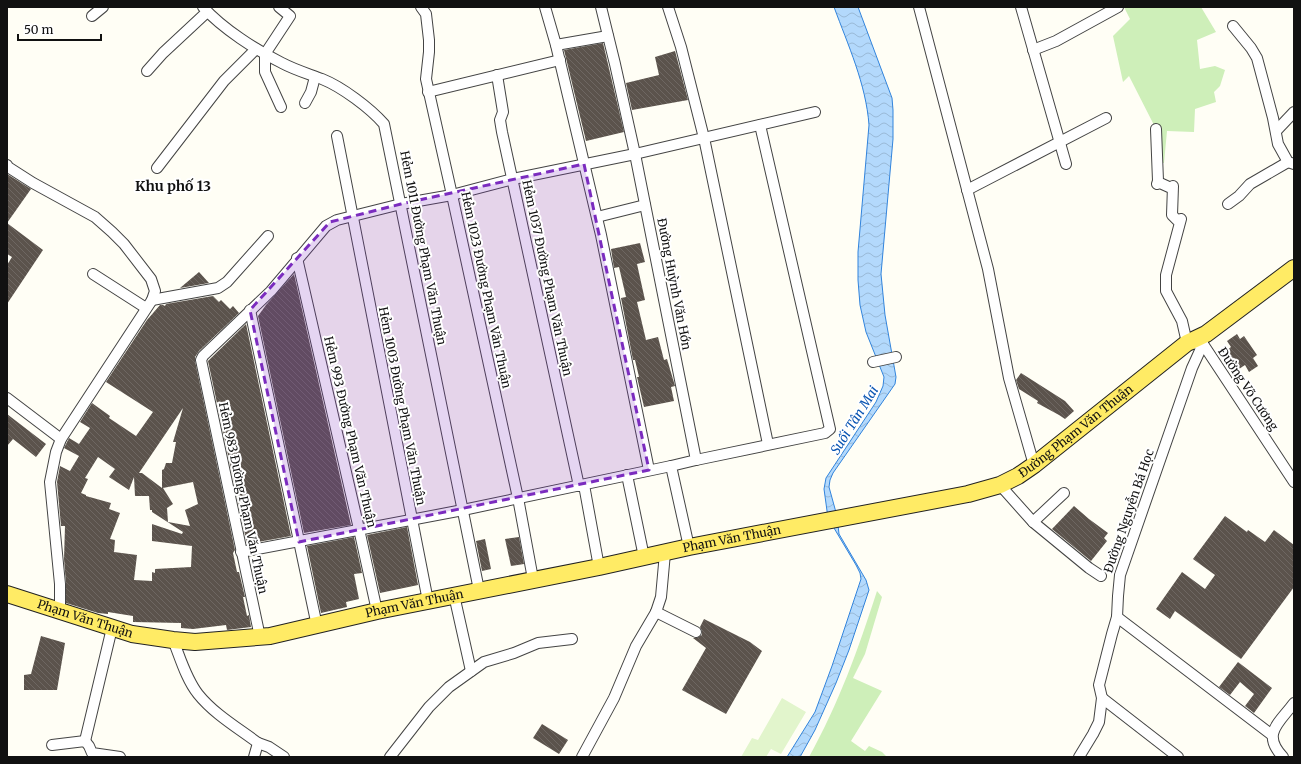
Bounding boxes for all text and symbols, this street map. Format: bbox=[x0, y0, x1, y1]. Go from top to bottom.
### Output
scale bar bbox=[18, 16, 101, 42]
text: 50 m bbox=[24, 22, 53, 37]
street label: Hẻm 1011 Đường Phạm Văn Thuận bbox=[397, 150, 450, 346]
district label: Khu phố 13 bbox=[135, 177, 211, 195]
street label: Hẻm 1037 Đường Phạm Văn Thuận bbox=[519, 178, 576, 377]
street label: Hẻm 1023 Đường Phạm Văn Thuận bbox=[458, 190, 515, 390]
street label: Đường Huỳnh Văn Hớn bbox=[654, 217, 695, 351]
street label: Hẻm 1003 Đường Phạm Văn Thuận bbox=[376, 306, 429, 506]
street label: Hẻm 993 Đường Phạm Văn Thuận bbox=[321, 335, 380, 529]
street label: Đường Võ Cương bbox=[1215, 344, 1282, 434]
street label: Đường Phạm Văn Thuận bbox=[1015, 381, 1136, 480]
water label: Suối Tân Mai bbox=[827, 383, 882, 458]
street label: Hẻm 983 Đường Phạm Văn Thuận bbox=[216, 401, 271, 595]
street label: Đường Nguyễn Bá Học bbox=[1100, 447, 1157, 575]
street label: Phạm Văn Thuận bbox=[681, 522, 782, 555]
street label: Phạm Văn Thuận bbox=[364, 586, 465, 620]
street label: Phạm Văn Thuận bbox=[35, 596, 135, 641]

